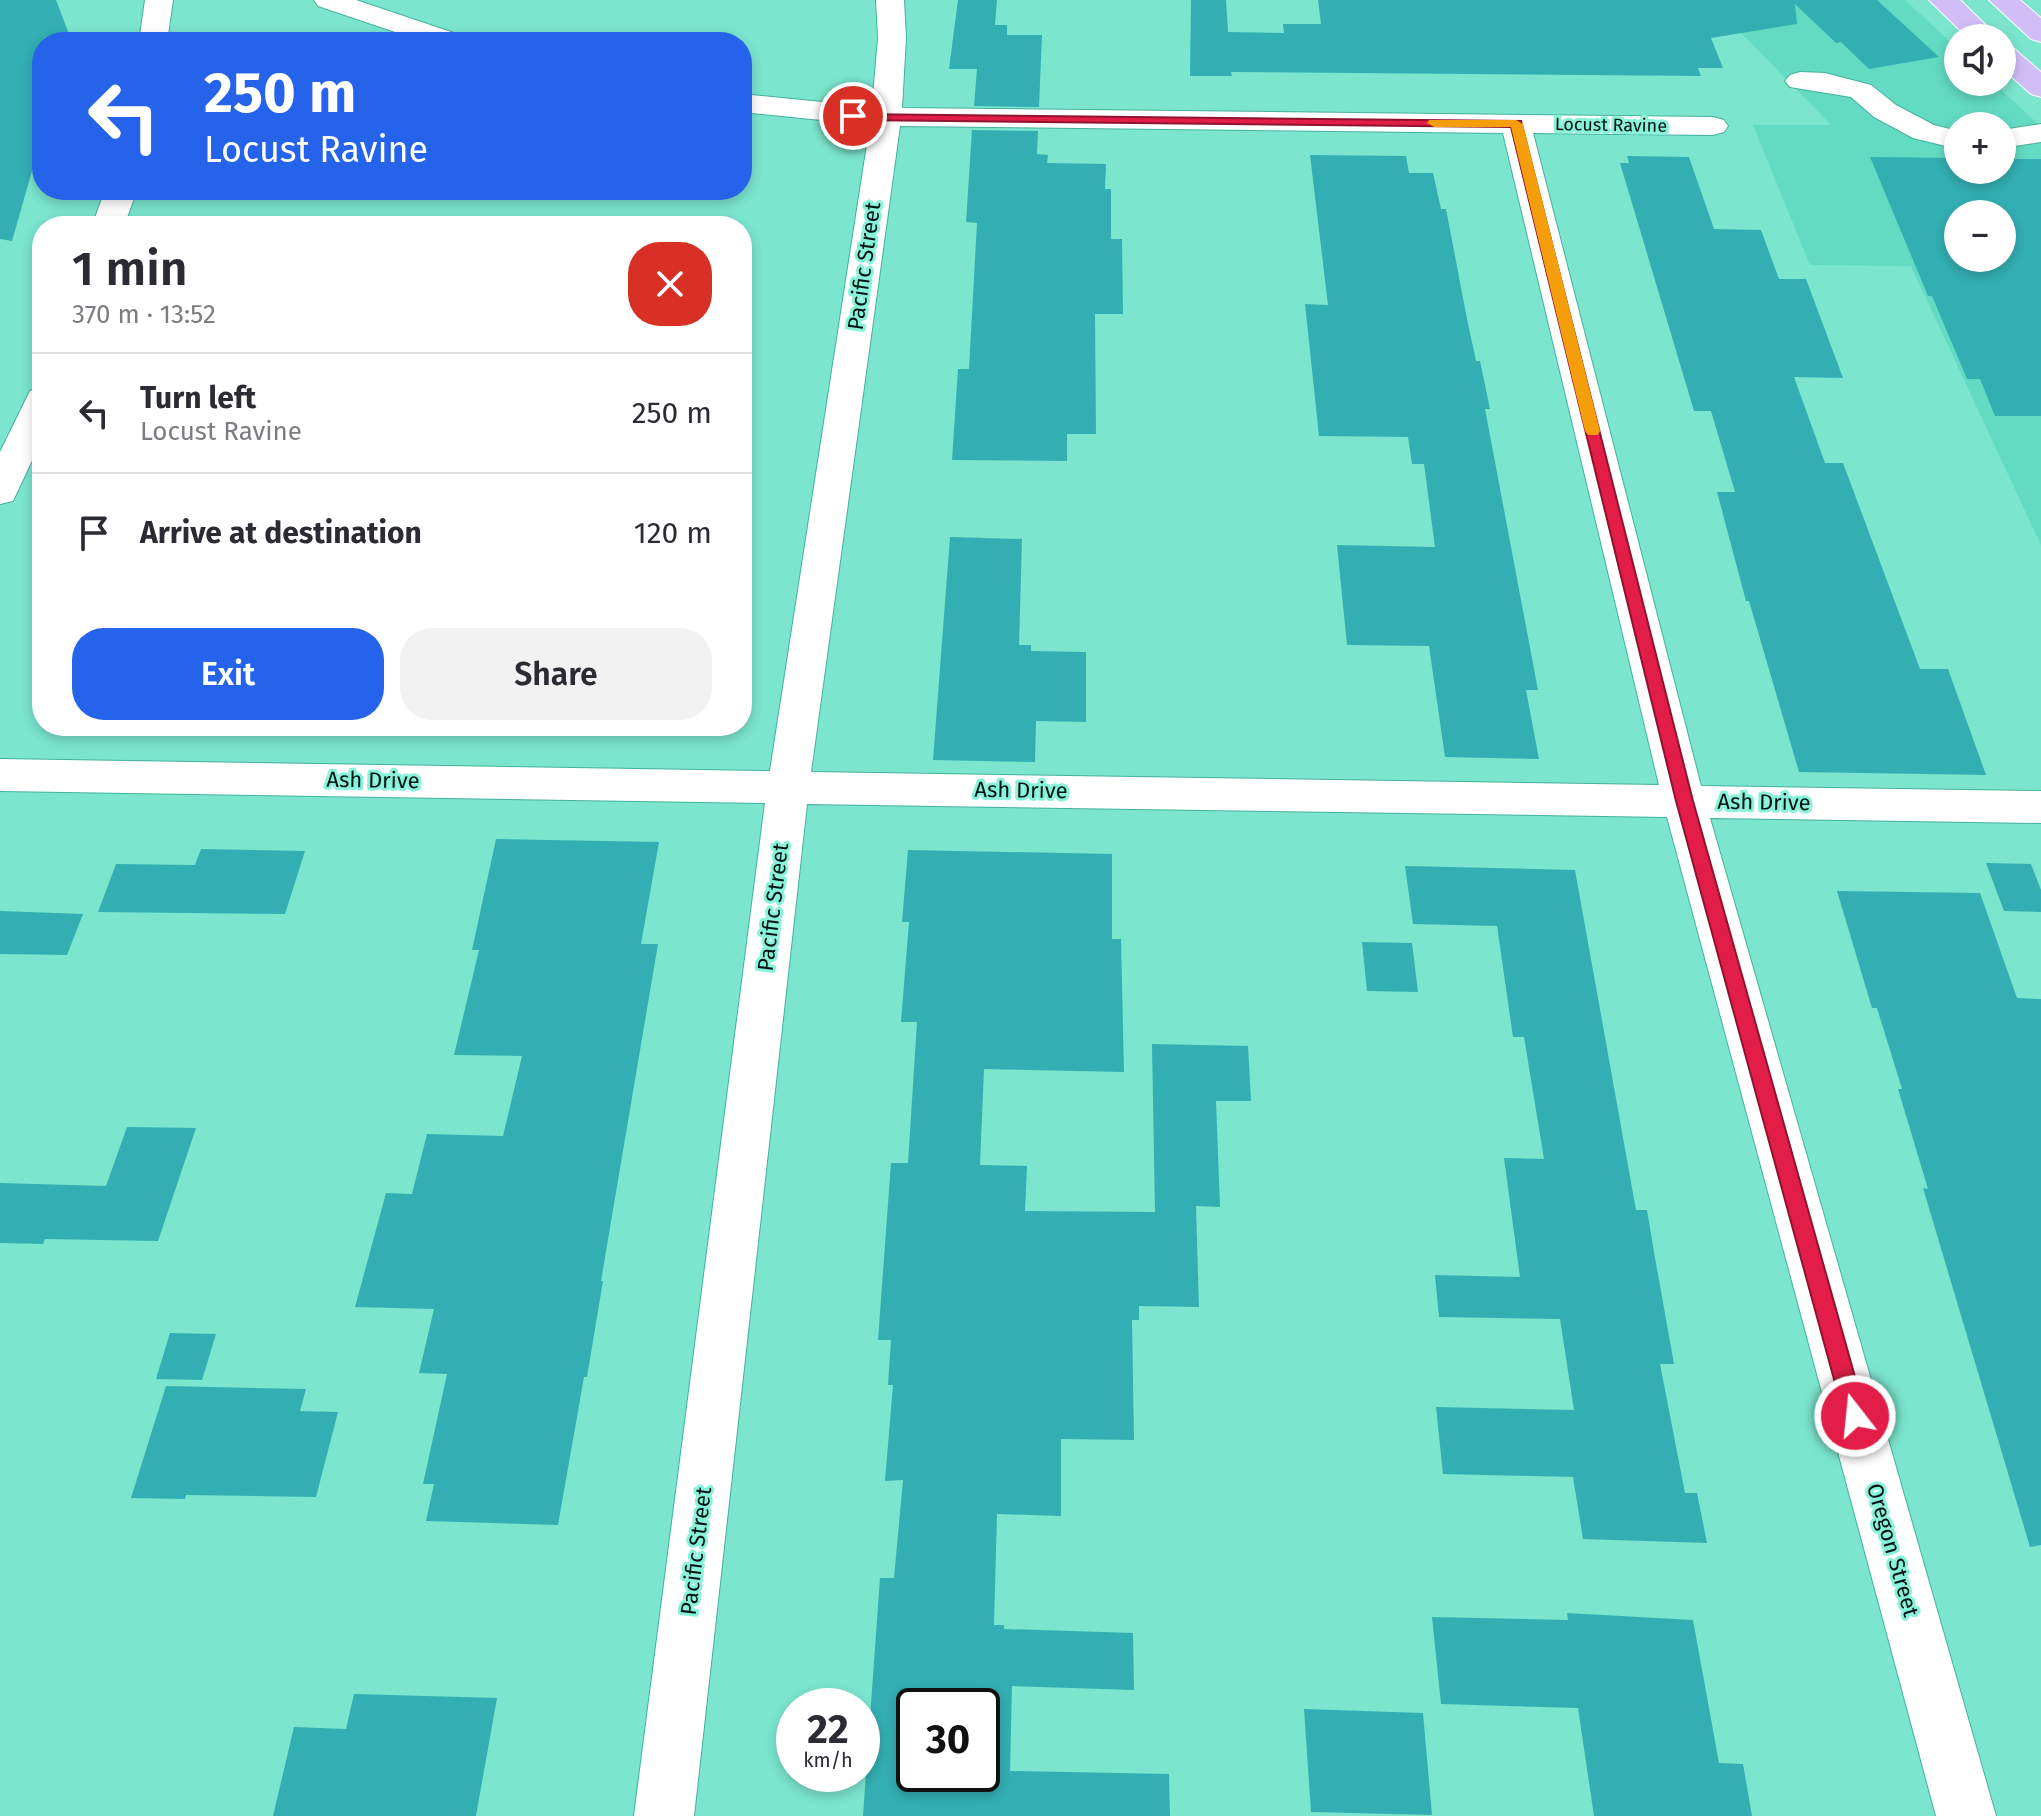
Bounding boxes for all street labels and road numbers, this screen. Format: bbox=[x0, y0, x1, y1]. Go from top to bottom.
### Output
street label: Locust Ravine bbox=[1555, 113, 1667, 137]
street label: Pacific Street bbox=[842, 200, 886, 332]
street label: Ash Drive bbox=[326, 766, 420, 794]
street label: Ash Drive bbox=[974, 776, 1068, 804]
street label: Ash Drive bbox=[1717, 788, 1811, 816]
street label: Pacific Street bbox=[752, 841, 794, 973]
street label: Oregon Street bbox=[1861, 1480, 1925, 1620]
street label: Pacific Street bbox=[675, 1485, 717, 1617]

